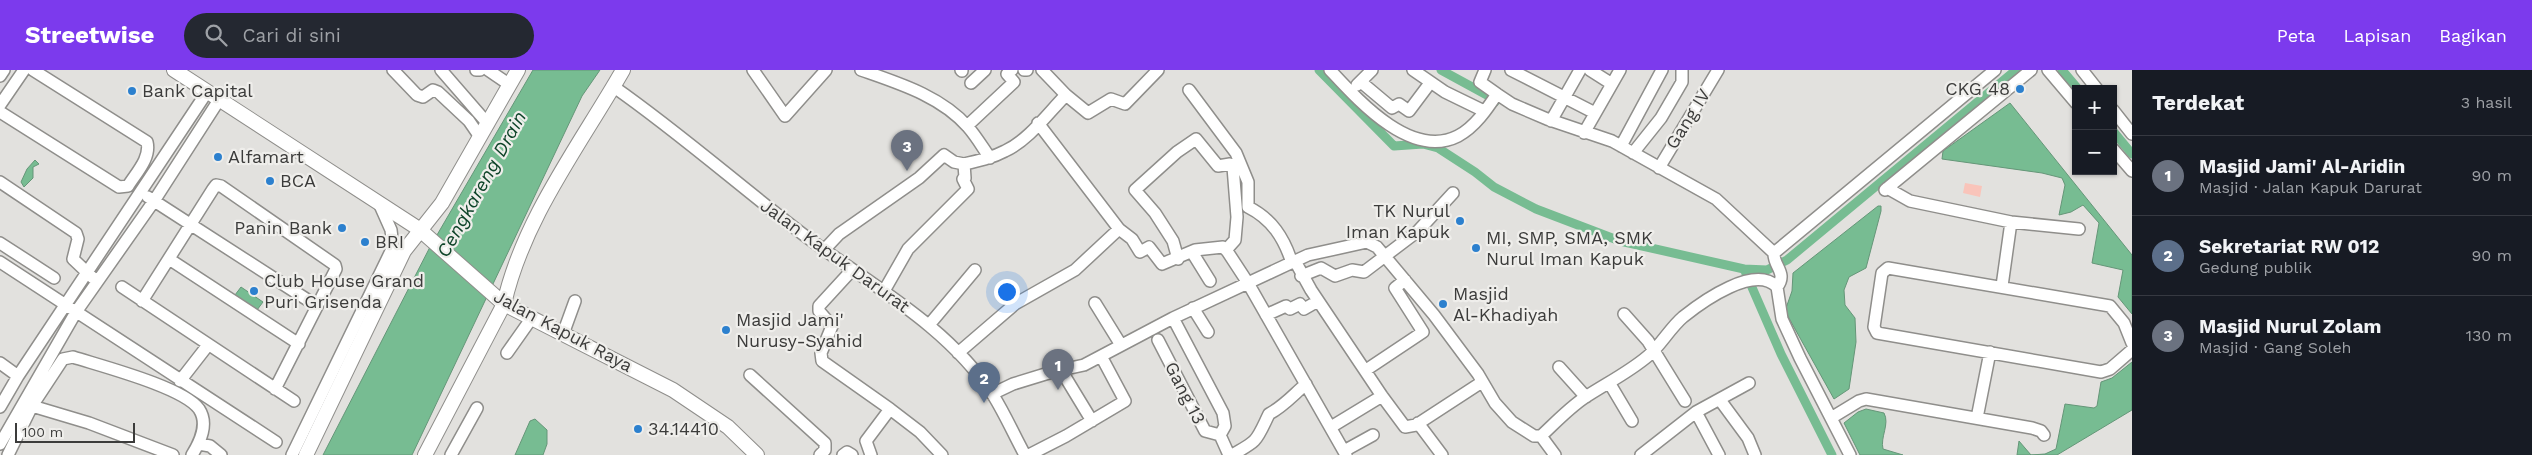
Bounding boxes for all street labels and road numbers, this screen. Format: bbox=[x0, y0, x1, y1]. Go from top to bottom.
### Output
street label: Gang IV bbox=[1661, 84, 1714, 153]
street label: Jalan Kapuk Darurat bbox=[757, 194, 914, 317]
street label: Jalan Kapuk Raya bbox=[490, 285, 636, 376]
street label: Gang 13 bbox=[1161, 358, 1210, 427]

